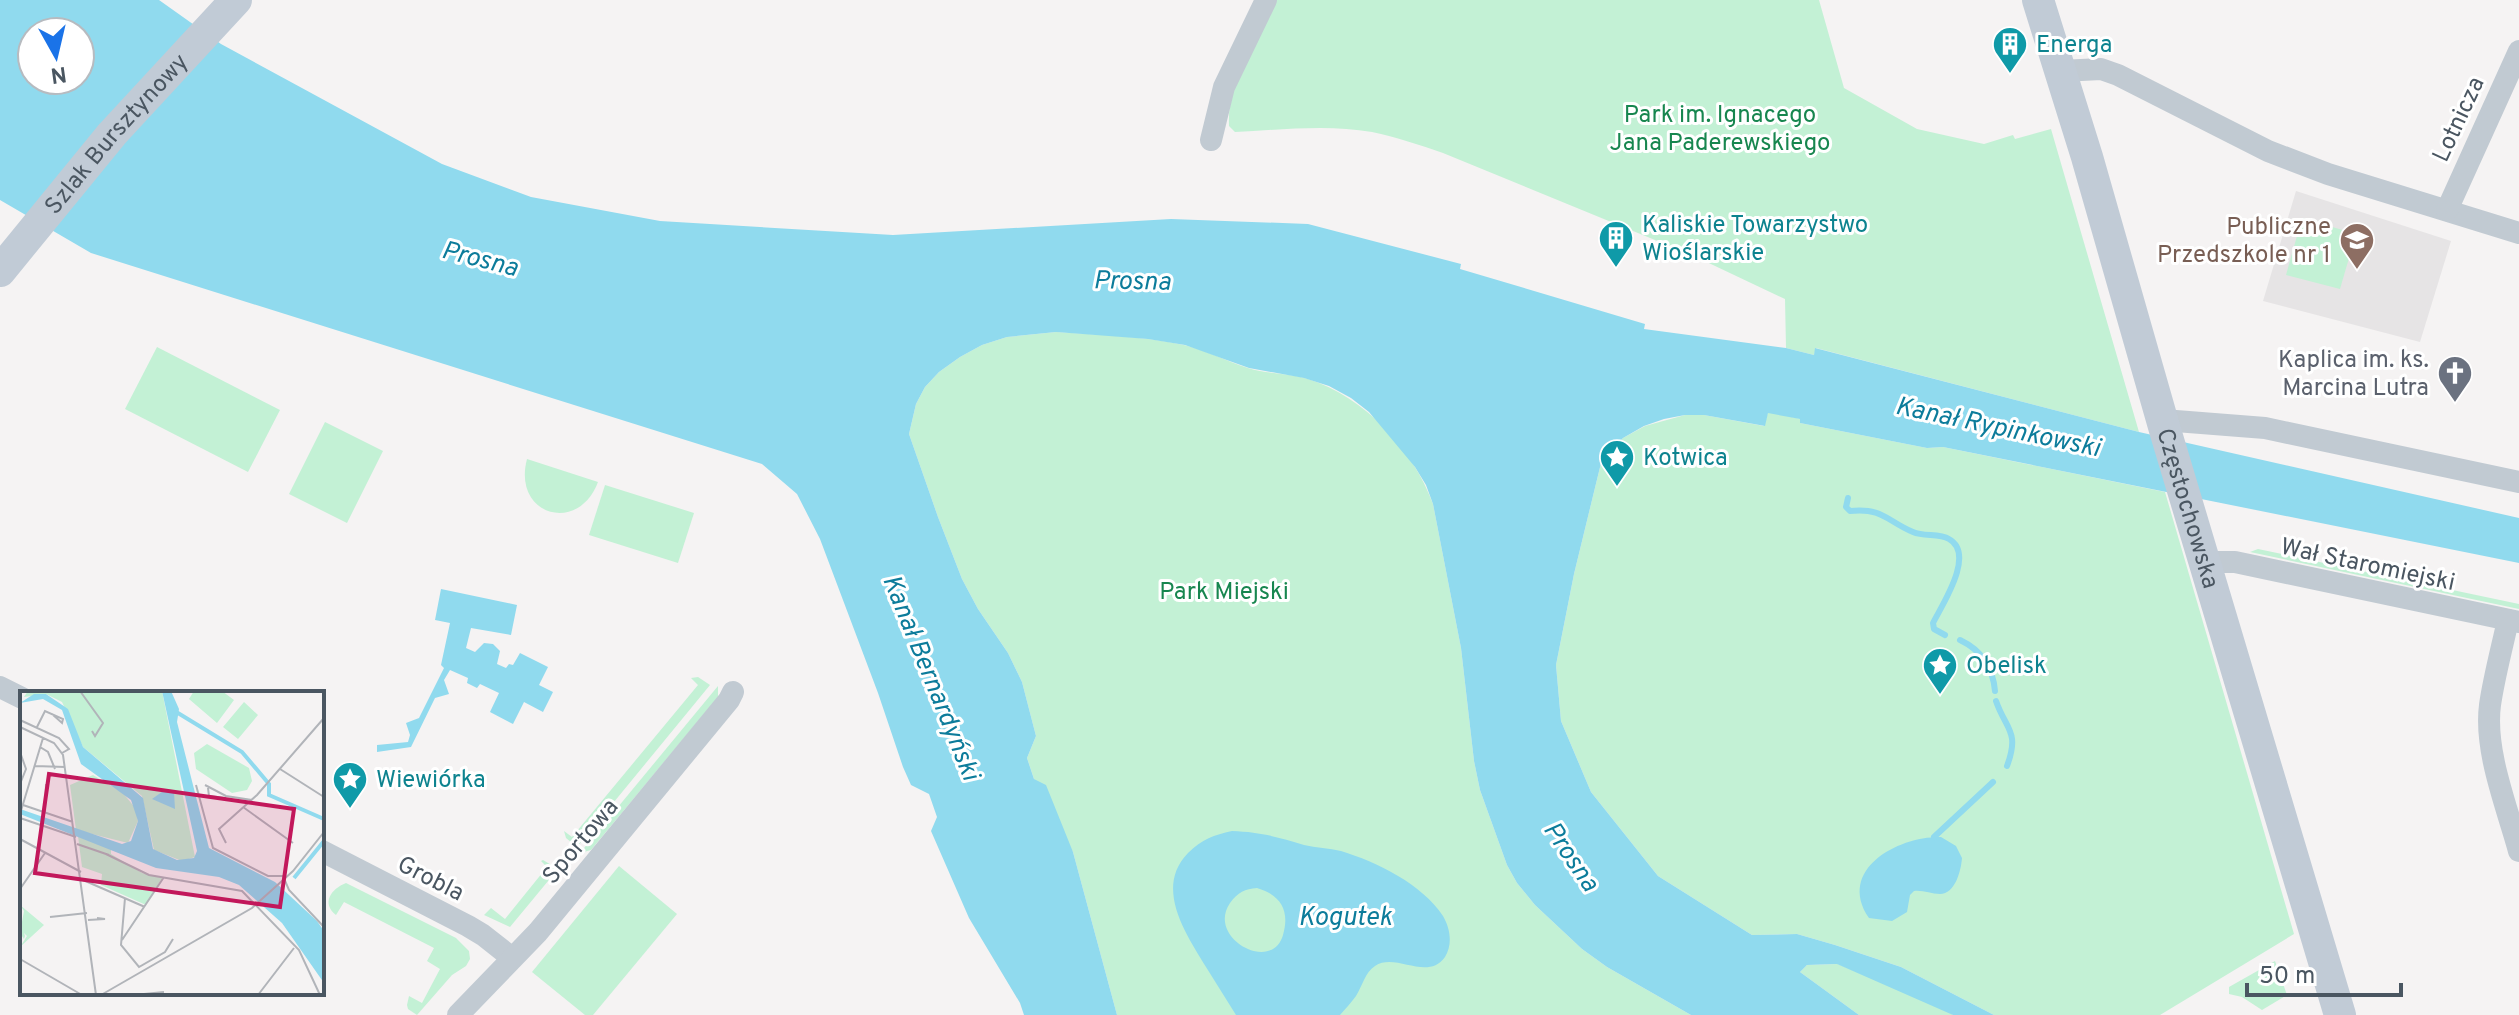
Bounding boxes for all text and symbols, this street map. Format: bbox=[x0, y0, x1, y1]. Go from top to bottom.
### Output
north arrow bbox=[16, 16, 96, 96]
building icon: Energa bbox=[1991, 25, 2029, 75]
place label: Energa bbox=[2036, 31, 2112, 61]
street label: Szlak Bursztynowy bbox=[39, 48, 196, 221]
text: N bbox=[49, 59, 68, 88]
street label: Lotnicza bbox=[2427, 72, 2493, 167]
park label: Park im. Ignacego Jana Paderewskiego bbox=[1610, 101, 1830, 159]
place label: Kaliskie Towarzystwo Wioślarskie bbox=[1642, 211, 1868, 269]
place label: Publiczne Przedszkole nr 1 bbox=[2157, 213, 2331, 271]
building icon: Kaliskie Towarzystwo Wioślarskie bbox=[1597, 219, 1635, 269]
school or university icon: Publiczne Przedszkole nr 1 bbox=[2338, 221, 2376, 271]
water label: Prosna bbox=[438, 235, 522, 286]
water label: Prosna bbox=[1093, 265, 1172, 300]
place label: Kaplica im. ks. Marcina Lutra bbox=[2278, 346, 2429, 404]
church icon: Kaplica im. ks. Marcina Lutra bbox=[2436, 354, 2474, 404]
water label: Kanał Rypinkowski bbox=[1892, 391, 2104, 467]
street label: Częstochowska bbox=[2148, 425, 2225, 592]
place icon: Kotwica bbox=[1598, 438, 1636, 488]
place label: Kotwica bbox=[1643, 444, 1728, 474]
street label: Wał Staromiejski bbox=[2278, 533, 2458, 599]
water label: Kanał Bernardyński bbox=[873, 570, 987, 787]
park label: Park Miejski bbox=[1159, 578, 1289, 608]
place icon: Obelisk bbox=[1921, 646, 1959, 696]
place label: Obelisk bbox=[1966, 652, 2047, 682]
inset map bbox=[20, 691, 324, 995]
place icon: Wiewiórka bbox=[331, 760, 369, 810]
place label: Wiewiórka bbox=[376, 766, 486, 796]
street label: Sportowa bbox=[537, 793, 626, 891]
water label: Prosna bbox=[1535, 816, 1606, 899]
street label: Grobla bbox=[392, 850, 469, 909]
water label: Kogutek bbox=[1298, 902, 1393, 935]
scale bar bbox=[2247, 947, 2401, 997]
text: 50 m bbox=[2259, 962, 2315, 992]

